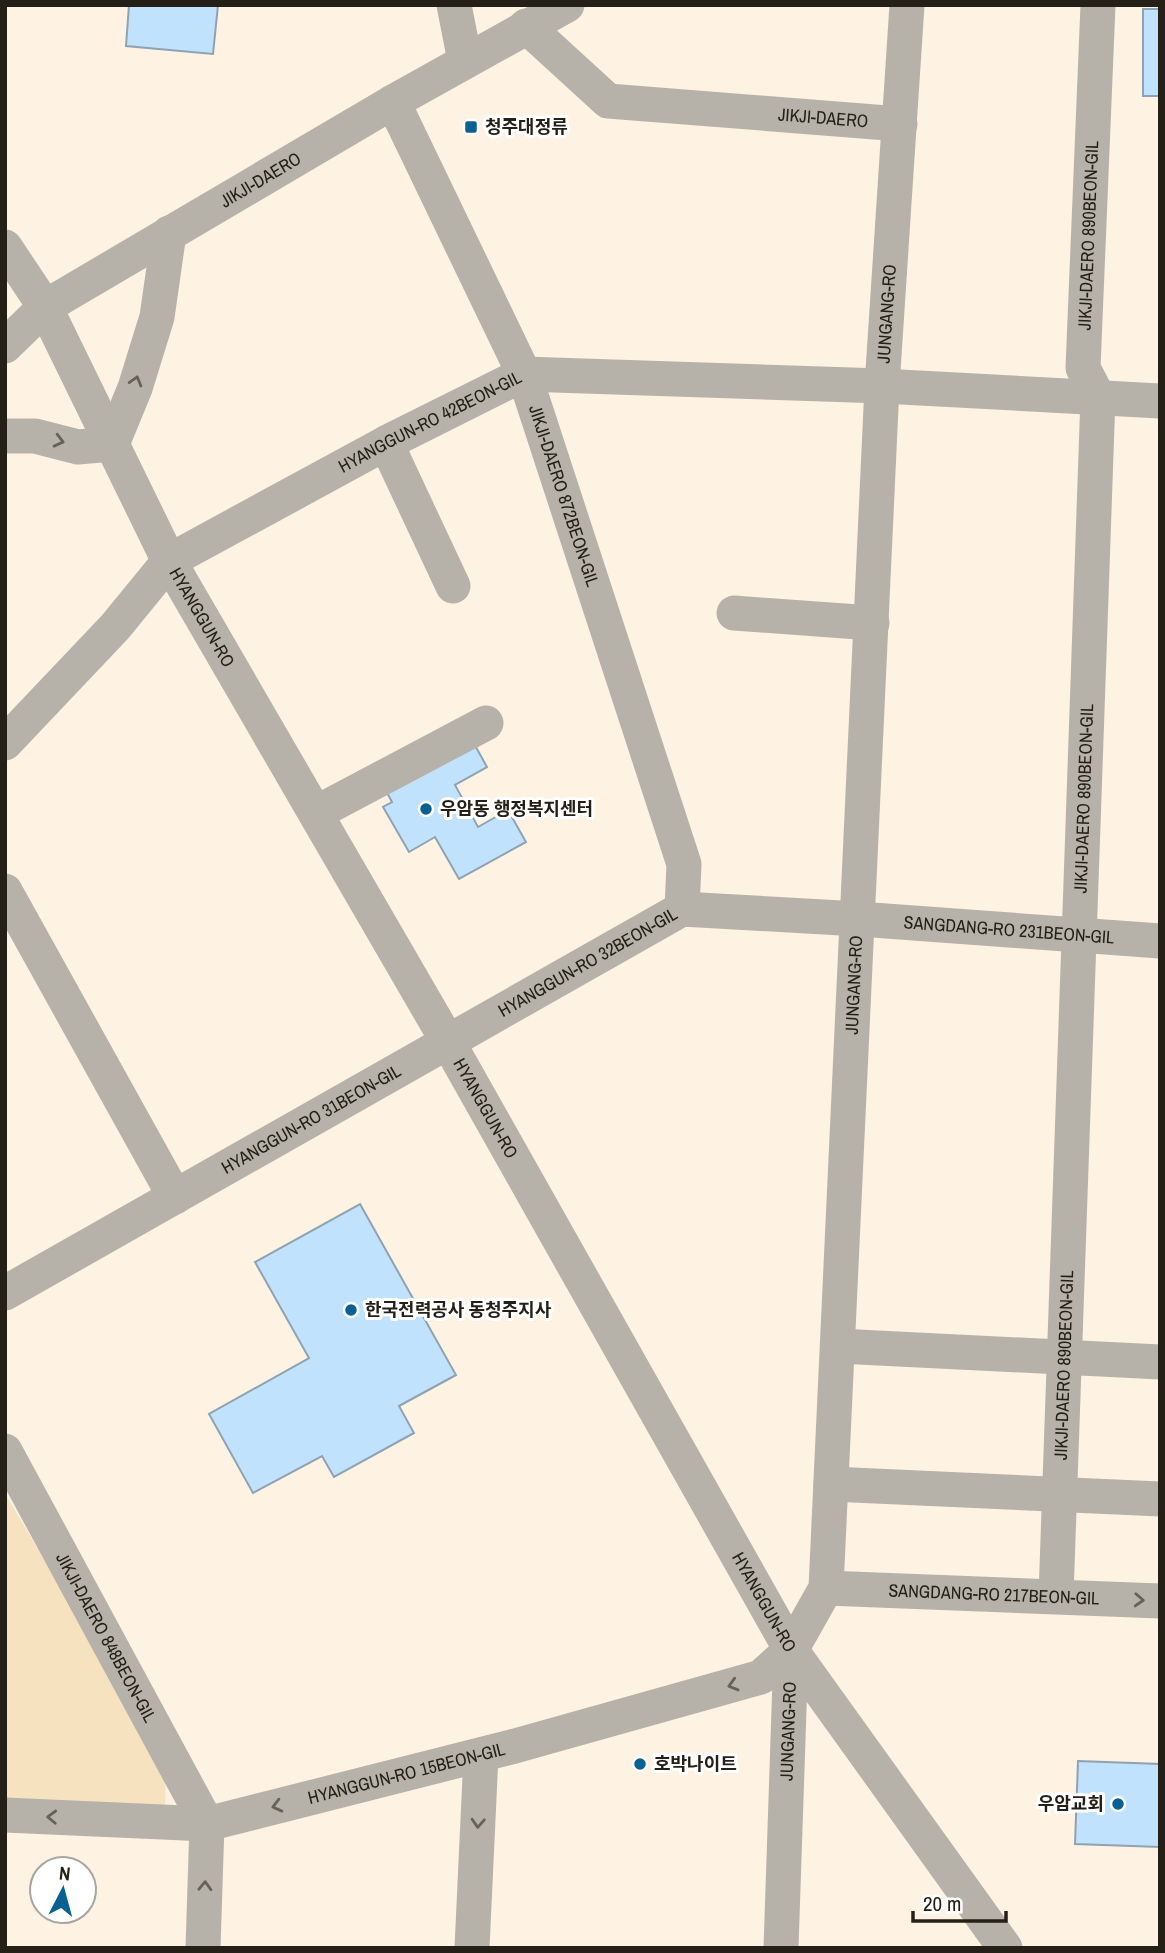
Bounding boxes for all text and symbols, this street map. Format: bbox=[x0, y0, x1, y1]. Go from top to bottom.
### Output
street label: JIKJI-DAERO bbox=[777, 101, 869, 133]
place label: 청주대정류 bbox=[485, 114, 568, 139]
marker: 청주대정류 bbox=[463, 119, 479, 135]
street label: JIKJI-DAERO 890BEON-GIL bbox=[1072, 140, 1104, 331]
street label: JIKJI-DAERO bbox=[215, 146, 306, 213]
street label: JUNGANG-RO bbox=[871, 263, 902, 364]
street label: HYANGGUN-RO 42BEON-GIL bbox=[334, 364, 526, 479]
one-way arrow bbox=[128, 375, 143, 387]
street label: JIKJI-DAERO 872BEON-GIL bbox=[523, 402, 606, 590]
one-way arrow bbox=[53, 433, 65, 447]
street label: HYANGGUN-RO bbox=[163, 563, 241, 672]
street label: JIKJI-DAERO 890BEON-GIL bbox=[1068, 703, 1099, 894]
place label: 우암동 행정복지센터 bbox=[440, 796, 593, 821]
marker: 우암동 행정복지센터 bbox=[418, 801, 434, 817]
street label: HYANGGUN-RO 32BEON-GIL bbox=[493, 901, 682, 1023]
street label: SANGDANG-RO 231BEON-GIL bbox=[903, 909, 1115, 950]
street label: JUNGANG-RO bbox=[839, 935, 868, 1035]
street label: HYANGGUN-RO bbox=[448, 1053, 524, 1163]
street label: HYANGGUN-RO 31BEON-GIL bbox=[217, 1058, 405, 1180]
street label: JIKJI-DAERO 890BEON-GIL bbox=[1048, 1270, 1079, 1460]
place label: 한국전력공사 동청주지사 bbox=[365, 1297, 552, 1322]
marker: 한국전력공사 동청주지사 bbox=[343, 1302, 359, 1318]
street label: HYANGGUN-RO bbox=[726, 1547, 803, 1657]
street label: JIKJI-DAERO 848BEON-GIL bbox=[50, 1548, 163, 1727]
street label: SANGDANG-RO 217BEON-GIL bbox=[888, 1577, 1100, 1611]
one-way arrow bbox=[1134, 1592, 1145, 1607]
one-way arrow bbox=[728, 1676, 740, 1691]
street label: JUNGANG-RO bbox=[774, 1681, 802, 1781]
street label: HYANGGUN-RO 15BEON-GIL bbox=[305, 1736, 508, 1810]
place label: 호박나이트 bbox=[654, 1751, 737, 1776]
marker: 호박나이트 bbox=[632, 1756, 648, 1772]
place label: 우암교회 bbox=[1038, 1791, 1104, 1816]
marker: 우암교회 bbox=[1110, 1796, 1126, 1812]
one-way arrow bbox=[271, 1798, 283, 1812]
one-way arrow bbox=[46, 1809, 57, 1824]
one-way arrow bbox=[470, 1818, 485, 1829]
north arrow bbox=[28, 1855, 98, 1925]
text: N bbox=[58, 1860, 72, 1887]
one-way arrow bbox=[198, 1880, 213, 1891]
scale bar bbox=[913, 1880, 1006, 1924]
text: 20 m bbox=[923, 1889, 961, 1918]

